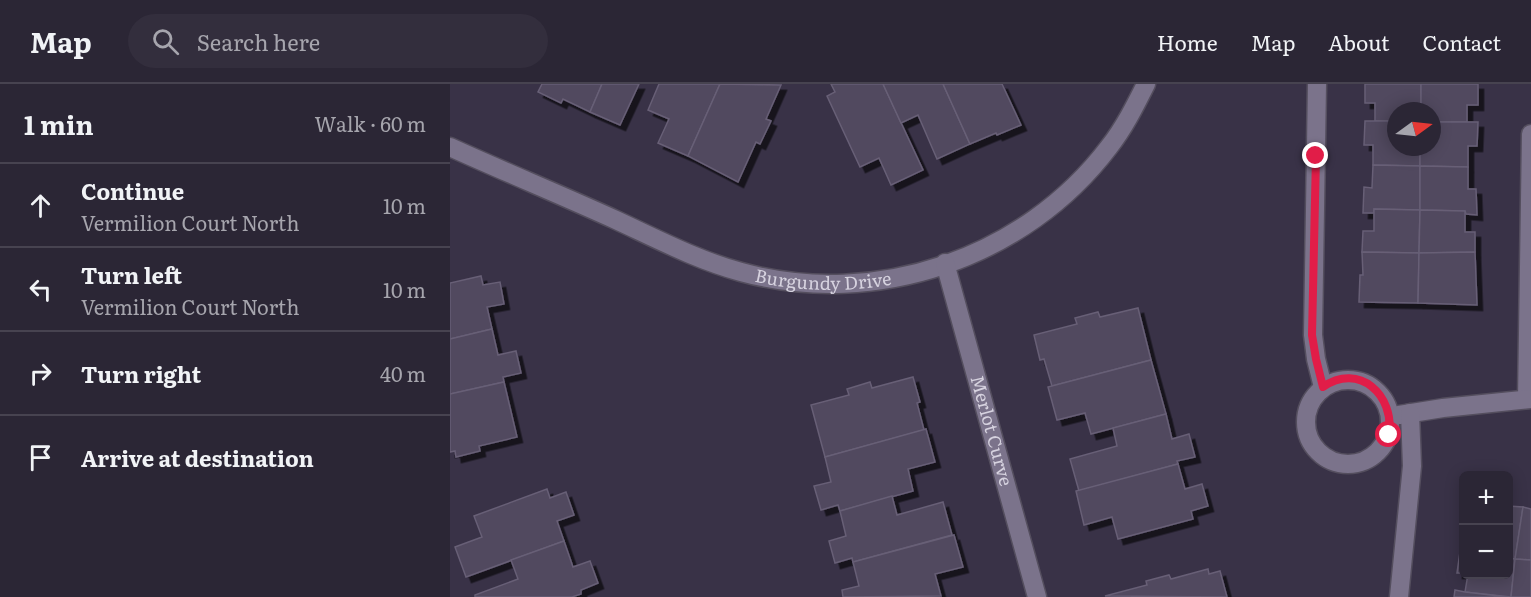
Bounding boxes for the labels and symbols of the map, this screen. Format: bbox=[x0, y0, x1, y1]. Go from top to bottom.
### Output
north arrow bbox=[1387, 102, 1441, 156]
route end bbox=[1302, 142, 1328, 168]
street label: Burgundy Drive bbox=[753, 261, 893, 296]
street label: Merlot Curve bbox=[965, 372, 1021, 489]
route start bbox=[1375, 421, 1401, 447]

